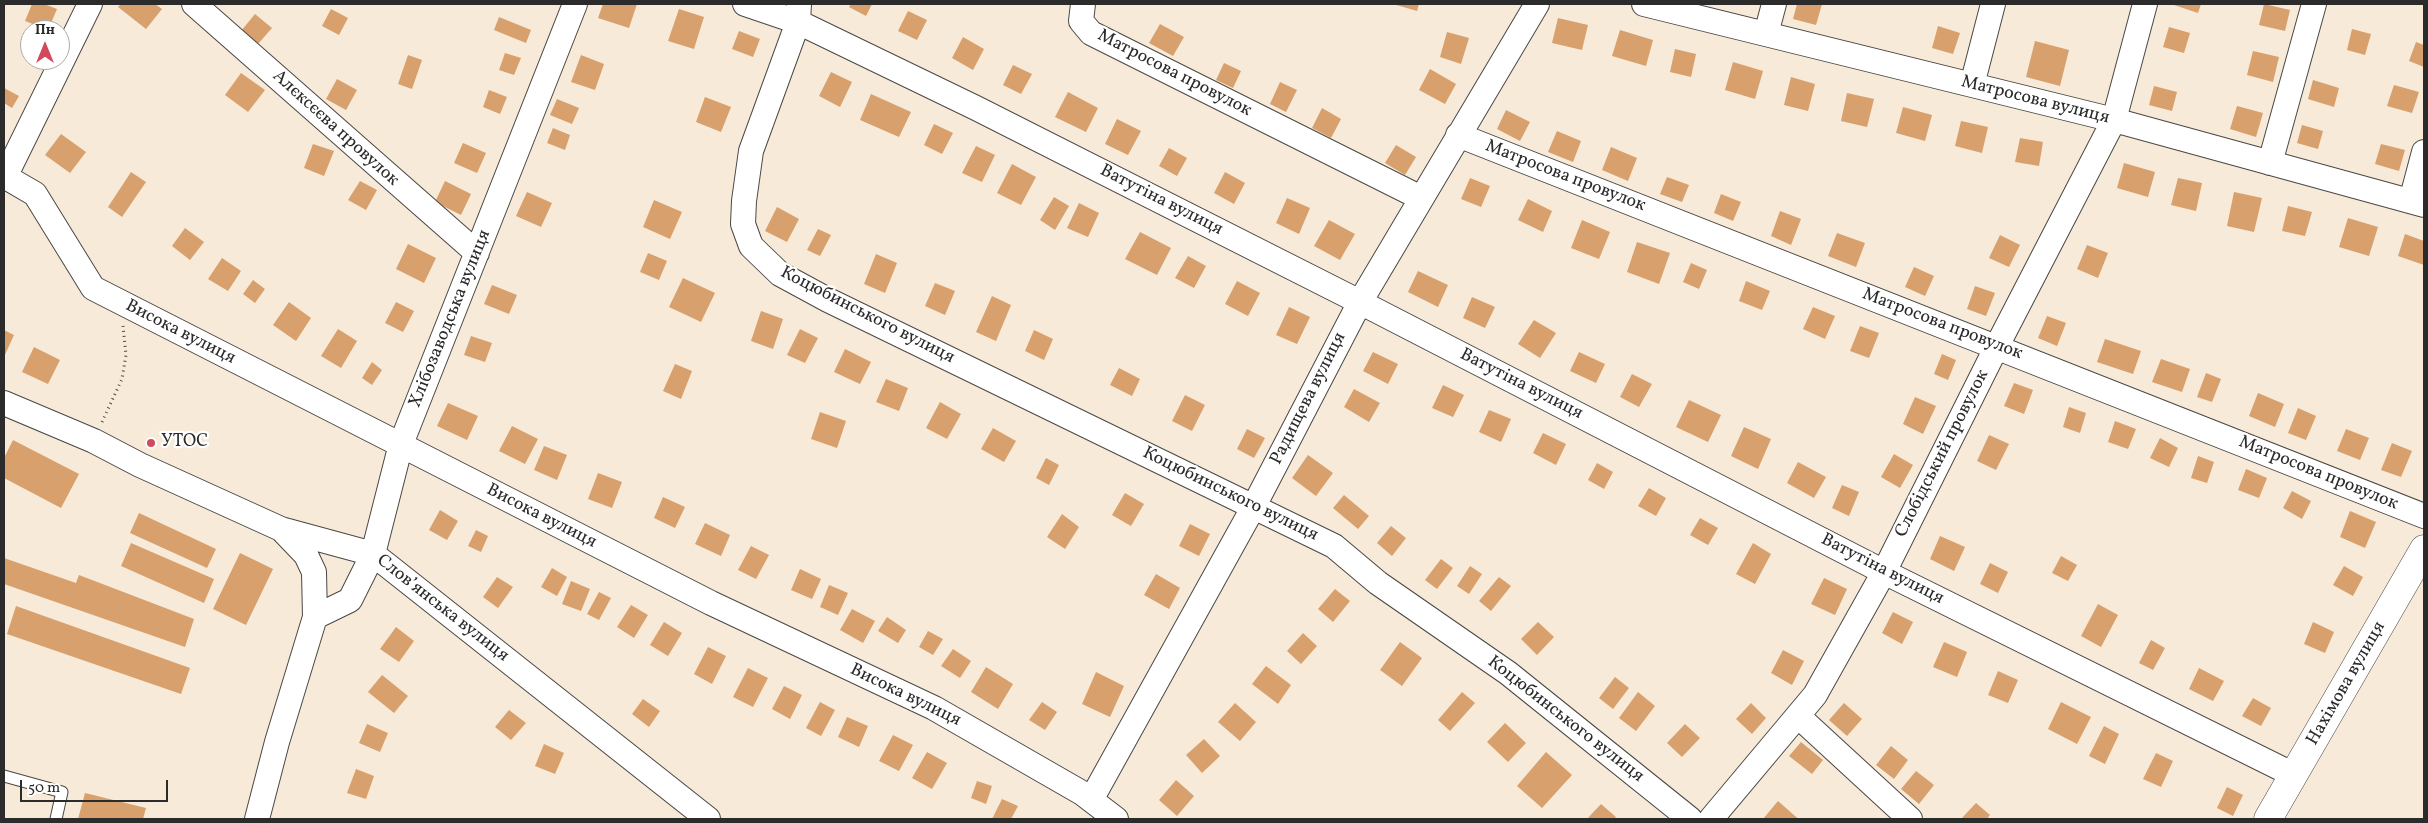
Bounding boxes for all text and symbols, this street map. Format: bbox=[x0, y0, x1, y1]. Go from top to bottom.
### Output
north arrow bbox=[20, 20, 70, 70]
text: Пн bbox=[35, 21, 55, 40]
street label: Матросова провулок bbox=[1093, 26, 1255, 122]
street label: Алєксєєва провулок bbox=[267, 66, 403, 192]
street label: Матросова вулиця bbox=[1959, 72, 2111, 130]
street label: Матросова провулок bbox=[1482, 136, 1648, 218]
street label: Ватутіна вулиця bbox=[1096, 161, 1226, 241]
street label: Хлібозаводська вулиця bbox=[405, 227, 497, 411]
street label: Коцюбинського вулиця bbox=[776, 263, 958, 369]
street label: Матросова провулок bbox=[1859, 284, 2025, 366]
street label: Висока вулиця bbox=[121, 296, 239, 370]
street label: Радищева вулиця bbox=[1266, 329, 1352, 469]
street label: Ватутіна вулиця bbox=[1456, 345, 1586, 425]
street label: Слобідський провулок bbox=[1891, 367, 1995, 541]
place label: УТОС bbox=[161, 432, 208, 454]
street label: Матросова провулок bbox=[2235, 432, 2401, 516]
marker: УТОС bbox=[145, 437, 157, 449]
street label: Коцюбинського вулиця bbox=[1139, 443, 1321, 547]
street label: Висока вулиця bbox=[482, 480, 600, 554]
street label: Ватутіна вулиця bbox=[1817, 530, 1947, 610]
street label: Слов’янська вулиця bbox=[372, 551, 512, 667]
street label: Нахімова вулиця bbox=[2303, 618, 2391, 750]
street label: Коцюбинського вулиця bbox=[1482, 652, 1648, 788]
street label: Висока вулиця bbox=[846, 660, 964, 732]
scale bar bbox=[22, 770, 170, 802]
text: 50 m bbox=[28, 778, 60, 799]

